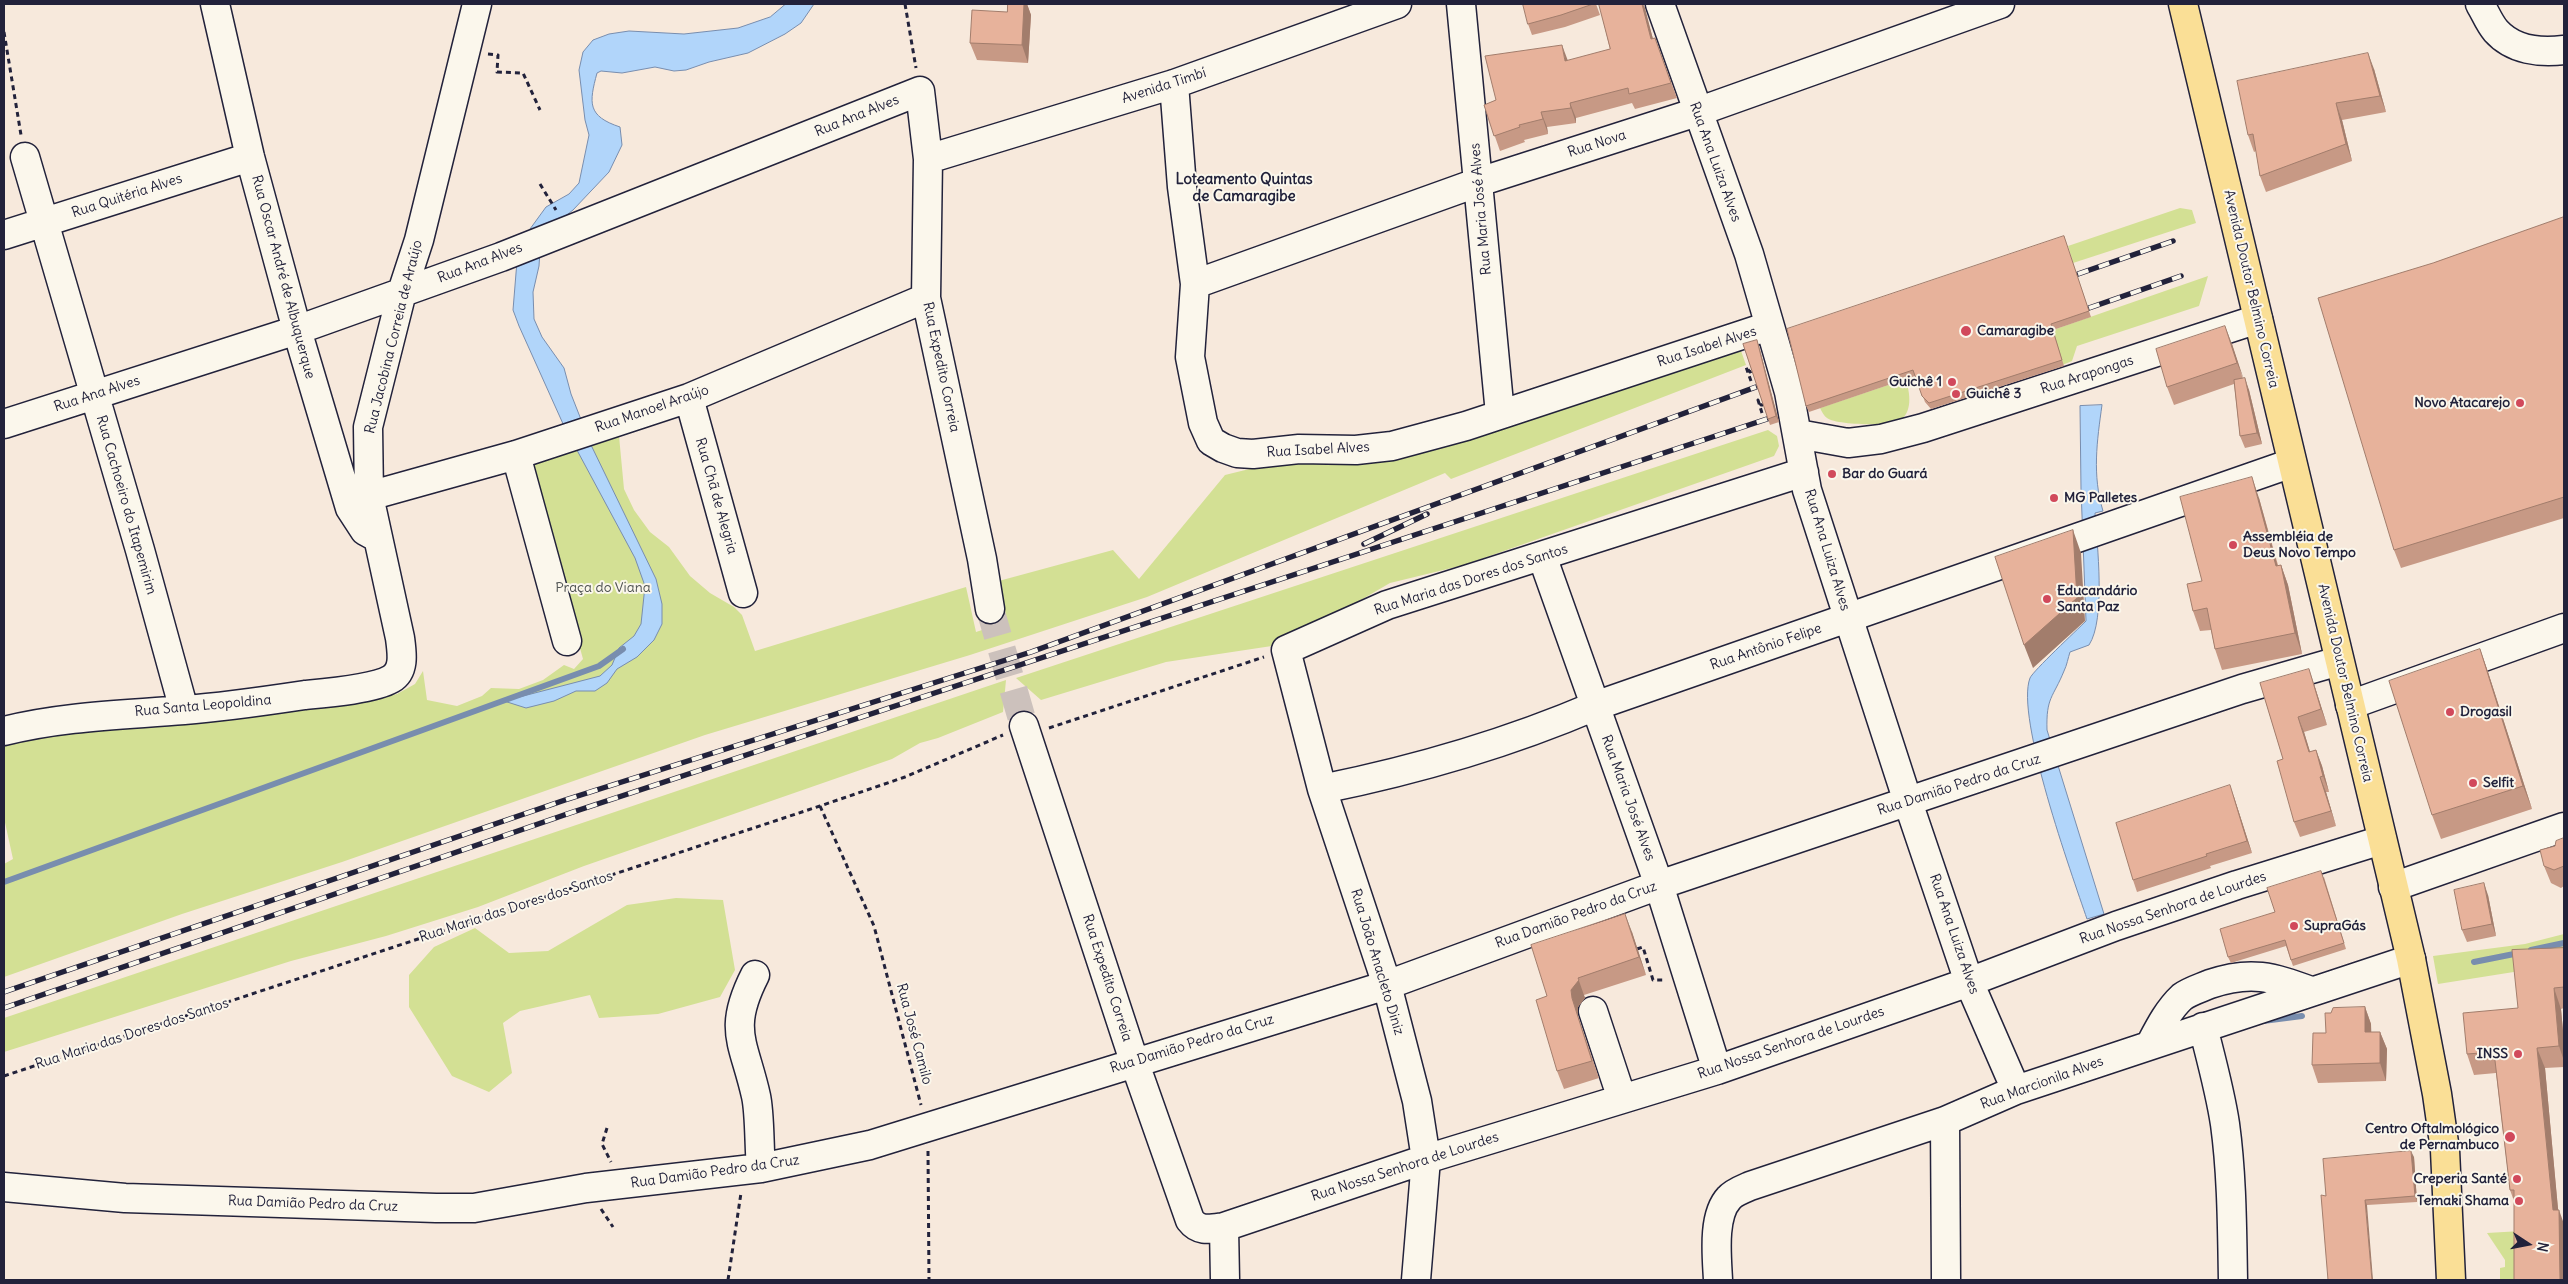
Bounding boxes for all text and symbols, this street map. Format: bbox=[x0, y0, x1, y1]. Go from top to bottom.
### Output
street label: Avenida Timbí bbox=[1120, 64, 1208, 108]
street label: Rua Ana Alves bbox=[812, 91, 902, 141]
street label: Rua Ana Luiza Alves bbox=[1686, 100, 1744, 224]
street label: Rua Nova bbox=[1566, 127, 1628, 161]
street label: Rua Maria José Alves bbox=[1467, 142, 1495, 276]
street label: Rua Quitéria Alves bbox=[70, 170, 184, 222]
district label: Loteamento Quintas de Camaragibe bbox=[1175, 171, 1313, 206]
street label: Rua Oscar André de Albuquerque bbox=[248, 173, 318, 381]
street label: Avenida Doutor Belmino Correia bbox=[2220, 188, 2282, 390]
street label: Rua Jacobina Correia de Araújo bbox=[362, 238, 426, 436]
street label: Rua Ana Alves bbox=[435, 239, 525, 287]
street label: Rua Expedito Correia bbox=[919, 300, 963, 434]
street label: Rua Isabel Alves bbox=[1655, 323, 1759, 371]
place label: Camaragibe bbox=[1977, 323, 2054, 339]
marker: Camaragibe bbox=[1959, 324, 1973, 338]
street label: Rua Arapongas bbox=[2038, 352, 2136, 398]
street label: Rua Ana Alves bbox=[52, 372, 142, 416]
place label: Guichê 1 bbox=[1889, 374, 1942, 390]
marker: Guichê 1 bbox=[1946, 376, 1958, 388]
street label: Rua Manoel Araújo bbox=[593, 382, 711, 436]
place label: Guichê 3 bbox=[1966, 386, 2021, 402]
marker: Guichê 3 bbox=[1950, 388, 1962, 400]
place label: Novo Atacarejo bbox=[2414, 395, 2510, 411]
marker: Novo Atacarejo bbox=[2514, 397, 2526, 409]
street label: Rua Cachoeiro do Itapemirim bbox=[92, 413, 160, 597]
street label: Rua Chã de Alegria bbox=[691, 436, 741, 556]
street label: Rua Isabel Alves bbox=[1266, 439, 1370, 461]
place label: Bar do Guará bbox=[1842, 466, 1927, 482]
marker: Bar do Guará bbox=[1826, 468, 1838, 480]
street label: Rua Ana Luiza Alves bbox=[1801, 487, 1853, 613]
place label: MG Palletes bbox=[2064, 490, 2137, 506]
marker: MG Palletes bbox=[2048, 492, 2060, 504]
place label: Assembléia de Deus Novo Tempo bbox=[2243, 529, 2356, 562]
marker: Assembléia de Deus Novo Tempo bbox=[2227, 539, 2239, 551]
street label: Rua Maria das Dores dos Santos bbox=[1372, 541, 1570, 619]
park label: Praça do Viana bbox=[555, 580, 651, 596]
street label: Avenida Doutor Belmino Correia bbox=[2314, 582, 2376, 784]
place label: Educandário Santa Paz bbox=[2057, 583, 2137, 616]
marker: Educandário Santa Paz bbox=[2041, 593, 2053, 605]
street label: Rua Antônio Felipe bbox=[1708, 620, 1824, 674]
street label: Rua Santa Leopoldina bbox=[134, 692, 272, 720]
place label: Drogasil bbox=[2460, 704, 2512, 720]
marker: Drogasil bbox=[2444, 706, 2456, 718]
street label: Rua Maria José Alves bbox=[1597, 733, 1659, 863]
street label: Rua Damião Pedro da Cruz bbox=[1875, 751, 2043, 819]
place label: Selfit bbox=[2483, 775, 2514, 791]
marker: Selfit bbox=[2467, 777, 2479, 789]
street label: Rua Maria das Dores dos Santos bbox=[417, 868, 615, 946]
street label: Rua Nossa Senhora de Lourdes bbox=[2078, 868, 2268, 948]
street label: Rua Ana Luiza Alves bbox=[1926, 872, 1982, 996]
street label: Rua Damião Pedro da Cruz bbox=[1493, 878, 1659, 952]
street label: Rua João Anacleto Diniz bbox=[1347, 887, 1407, 1037]
street label: Rua Expedito Correia bbox=[1079, 912, 1135, 1044]
place label: SupraGás bbox=[2304, 918, 2366, 934]
marker: SupraGás bbox=[2288, 920, 2300, 932]
street label: Rua José Camilo bbox=[892, 982, 936, 1086]
street label: Rua Maria das Dores dos Santos bbox=[33, 995, 231, 1073]
street label: Rua Nossa Senhora de Lourdes bbox=[1696, 1003, 1886, 1083]
street label: Rua Damião Pedro da Cruz bbox=[1108, 1011, 1276, 1077]
place label: INSS bbox=[2477, 1046, 2508, 1062]
marker: INSS bbox=[2512, 1048, 2524, 1060]
street label: Rua Marcionila Alves bbox=[1978, 1053, 2106, 1113]
place label: Centro Oftalmológico de Pernambuco bbox=[2365, 1121, 2499, 1154]
street label: Rua Nossa Senhora de Lourdes bbox=[1309, 1129, 1501, 1205]
marker: Centro Oftalmológico de Pernambuco bbox=[2503, 1130, 2517, 1144]
street label: Rua Damião Pedro da Cruz bbox=[629, 1152, 801, 1192]
place label: Creperia Santé bbox=[2413, 1171, 2507, 1187]
marker: Creperia Santé bbox=[2511, 1173, 2523, 1185]
street label: Rua Damião Pedro da Cruz bbox=[228, 1193, 398, 1215]
place label: Temaki Shama bbox=[2417, 1193, 2509, 1209]
marker: Temaki Shama bbox=[2513, 1195, 2525, 1207]
north arrow bbox=[2503, 1219, 2553, 1269]
text: N bbox=[2533, 1240, 2552, 1253]

